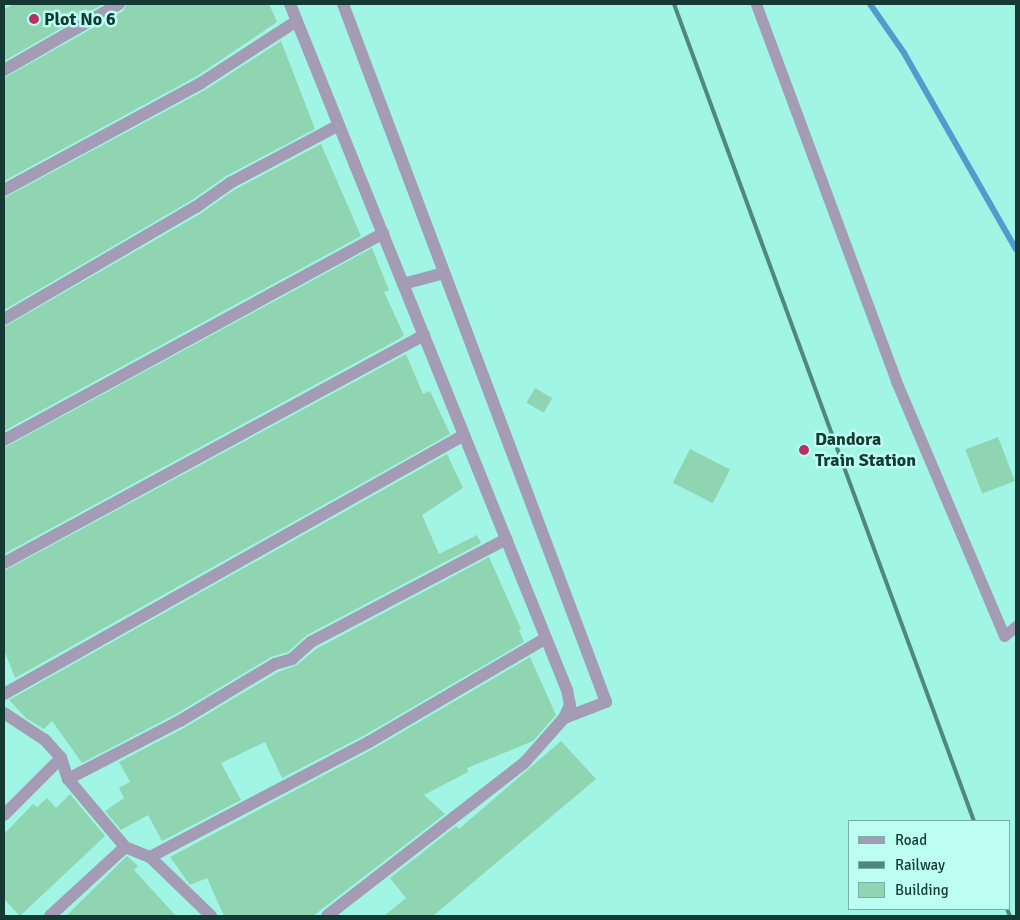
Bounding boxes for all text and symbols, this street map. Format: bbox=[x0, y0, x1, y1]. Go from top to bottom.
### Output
place label: Plot No 6 bbox=[44, 8, 116, 30]
marker: Plot No 6 bbox=[28, 13, 40, 25]
place label: Dandora Train Station bbox=[815, 429, 916, 472]
marker: Dandora Train Station bbox=[797, 443, 811, 457]
legend bbox=[848, 820, 1010, 910]
text: Road bbox=[895, 831, 927, 849]
text: Railway bbox=[895, 856, 945, 874]
text: Building bbox=[895, 881, 949, 899]

